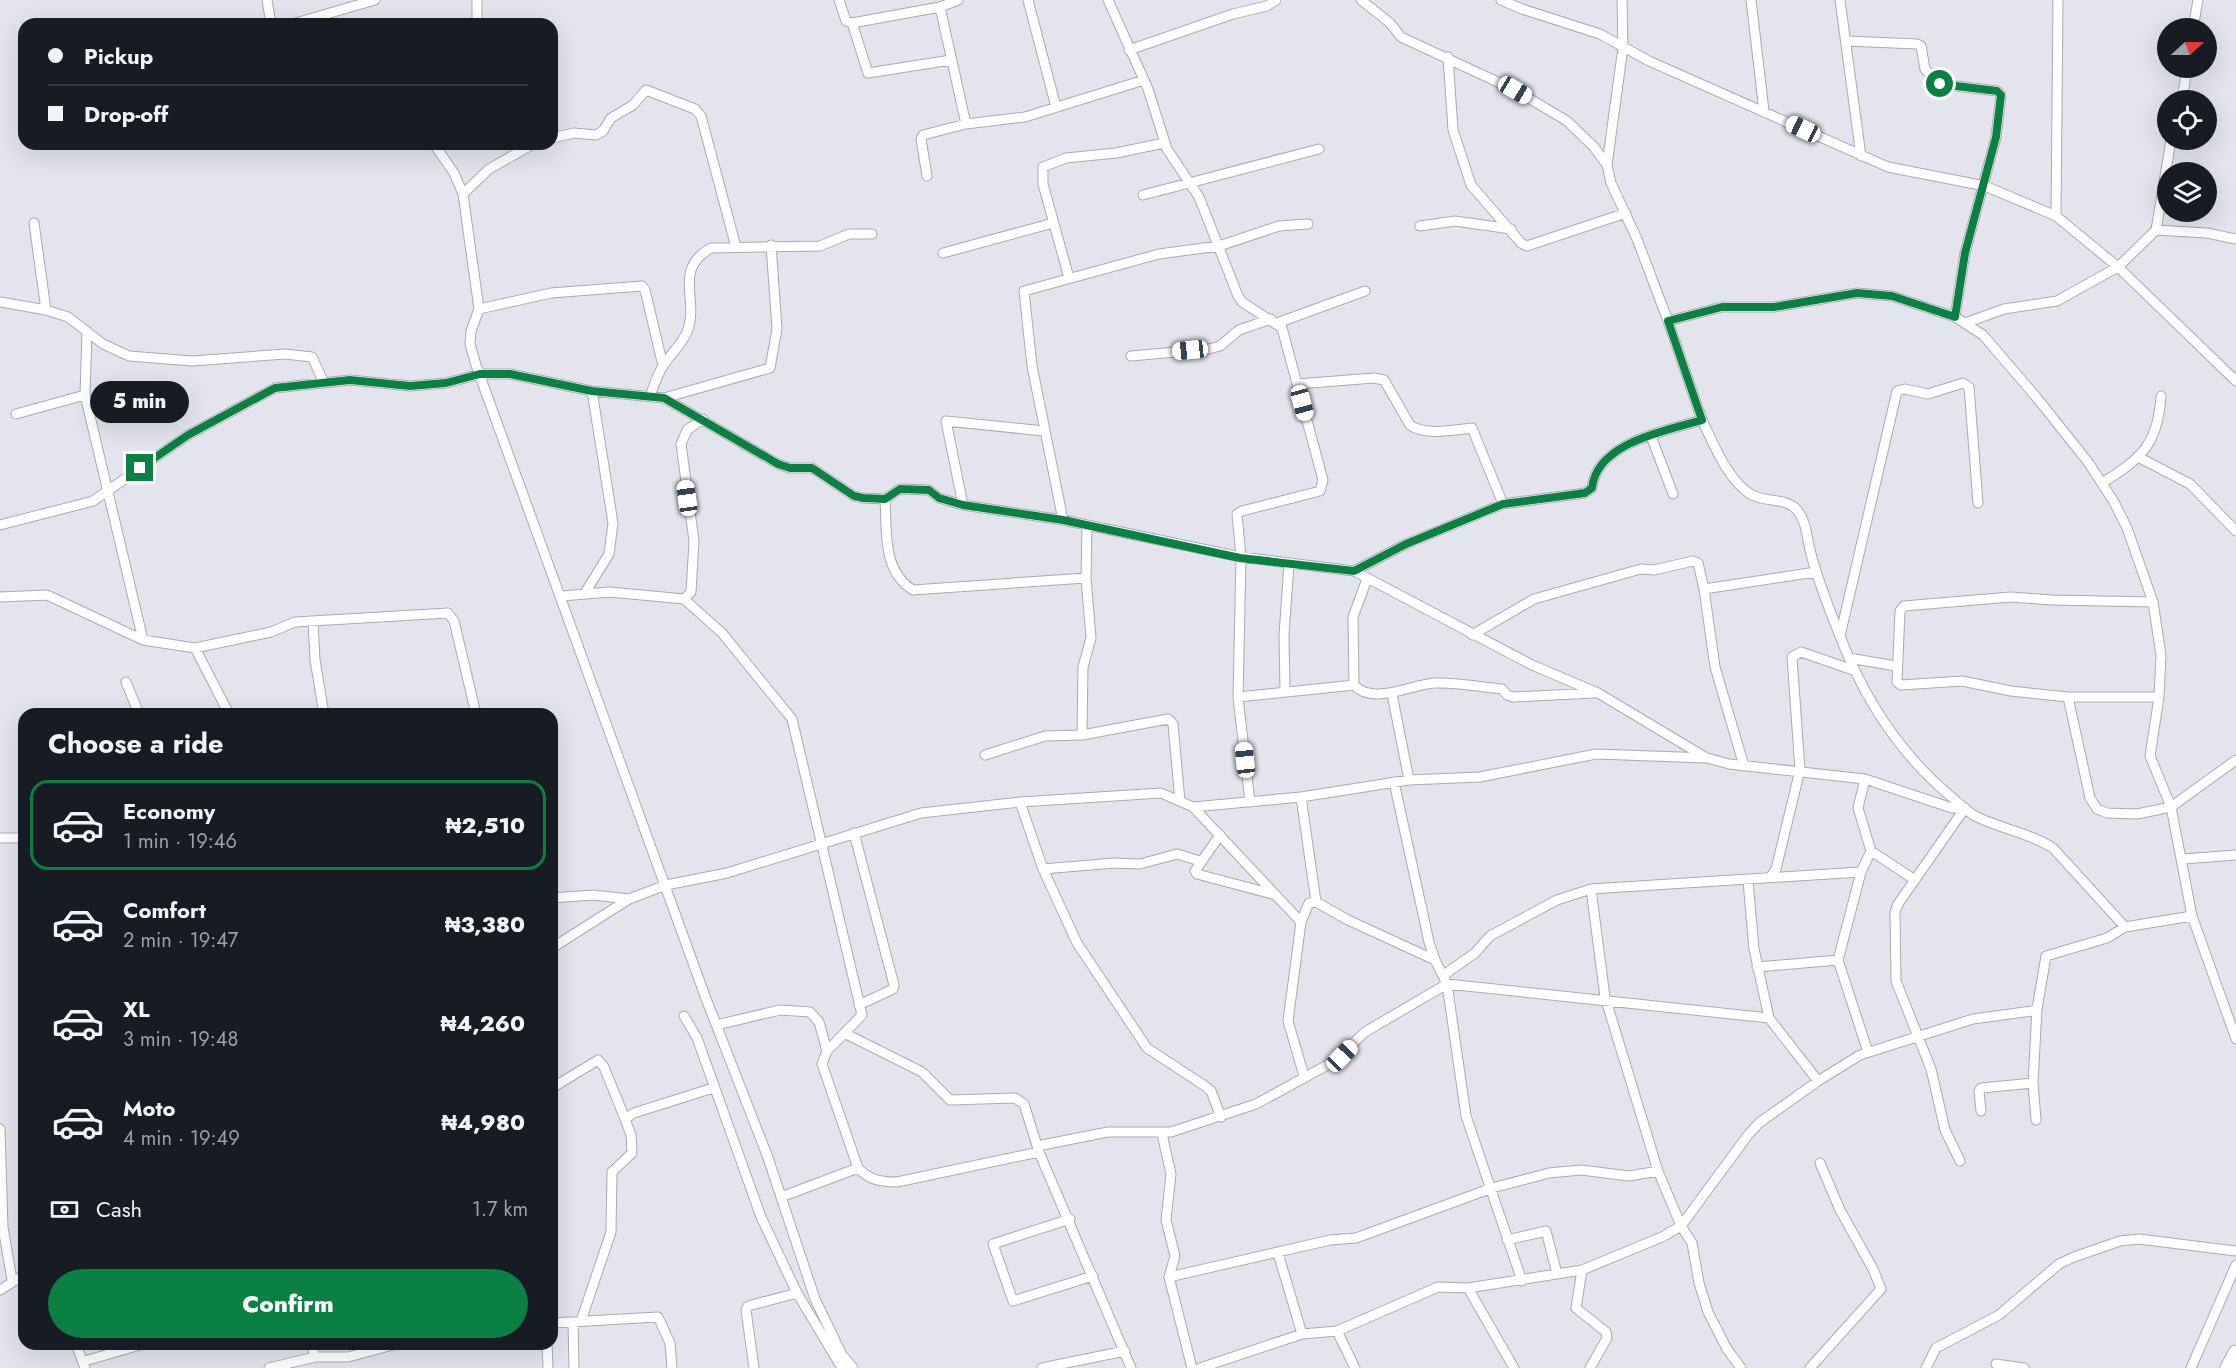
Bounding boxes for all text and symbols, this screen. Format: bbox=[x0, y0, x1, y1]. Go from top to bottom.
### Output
north arrow bbox=[2157, 18, 2217, 78]
map controls bbox=[2157, 18, 2217, 222]
text: Pickup bbox=[84, 40, 153, 72]
route start bbox=[1926, 70, 1953, 97]
car bbox=[1495, 73, 1535, 107]
button: locate bbox=[2157, 90, 2217, 150]
text: Drop-off bbox=[84, 98, 168, 130]
car bbox=[1783, 113, 1823, 145]
button: layers bbox=[2157, 162, 2217, 222]
car bbox=[1171, 339, 1209, 361]
callout: 5 min bbox=[90, 381, 190, 423]
car bbox=[1289, 383, 1315, 423]
text: 5 min bbox=[113, 387, 166, 416]
route end bbox=[126, 454, 153, 481]
car bbox=[676, 479, 698, 517]
text: Choose a ride bbox=[48, 724, 223, 763]
car bbox=[1234, 741, 1256, 779]
text: Economy bbox=[123, 795, 215, 827]
icon: car bbox=[51, 798, 105, 852]
text: ₦2,510 bbox=[446, 809, 525, 841]
text: 1 min · 19:46 bbox=[123, 827, 237, 856]
text: Comfort bbox=[123, 894, 206, 926]
icon: car bbox=[51, 897, 105, 951]
text: ₦3,380 bbox=[445, 908, 525, 940]
text: 2 min · 19:47 bbox=[123, 926, 238, 955]
text: XL bbox=[123, 993, 150, 1025]
icon: car bbox=[51, 996, 105, 1050]
text: ₦4,260 bbox=[440, 1007, 525, 1039]
text: 3 min · 19:48 bbox=[123, 1025, 238, 1054]
car bbox=[1323, 1037, 1361, 1075]
text: Moto bbox=[123, 1092, 176, 1124]
icon: car bbox=[51, 1095, 105, 1149]
text: ₦4,980 bbox=[441, 1106, 525, 1138]
text: 4 min · 19:49 bbox=[123, 1124, 240, 1153]
icon: cash bbox=[48, 1193, 81, 1226]
text: Cash bbox=[96, 1193, 142, 1225]
text: 1.7 km bbox=[472, 1195, 528, 1224]
button: Confirm bbox=[48, 1269, 528, 1338]

